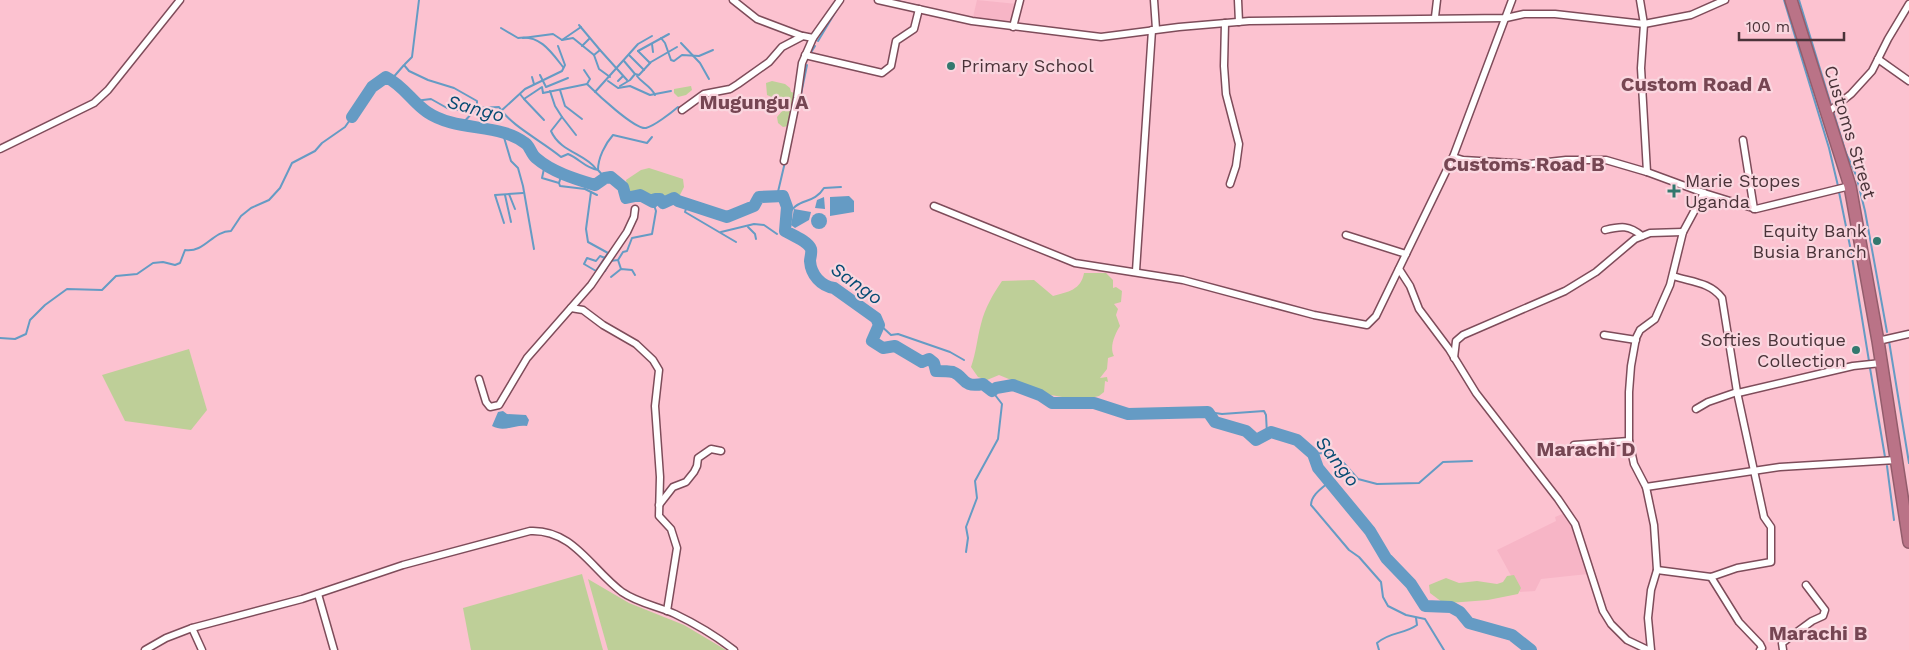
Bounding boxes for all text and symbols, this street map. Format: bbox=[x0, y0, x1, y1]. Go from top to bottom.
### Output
scale bar bbox=[1739, 10, 1844, 42]
text: 100 m bbox=[1746, 18, 1790, 36]
place label: Primary School bbox=[961, 55, 1094, 76]
marker: Primary School bbox=[945, 60, 957, 72]
street label: Customs Street bbox=[1820, 63, 1881, 201]
district label: Custom Road A bbox=[1621, 72, 1772, 96]
water label: Sango bbox=[445, 90, 507, 127]
district label: Mugungu A bbox=[700, 90, 809, 114]
district label: Customs Road B bbox=[1443, 152, 1605, 176]
place label: Marie Stopes Uganda bbox=[1685, 170, 1800, 212]
marker: Marie Stopes Uganda bbox=[1667, 184, 1681, 198]
place label: Equity Bank Busia Branch bbox=[1753, 220, 1867, 262]
marker: Equity Bank Busia Branch bbox=[1871, 235, 1883, 247]
water label: Sango bbox=[826, 257, 887, 310]
place label: Softies Boutique Collection bbox=[1701, 329, 1846, 371]
marker: Softies Boutique Collection bbox=[1850, 344, 1862, 356]
water label: Sango bbox=[1311, 431, 1365, 491]
district label: Marachi D bbox=[1536, 437, 1636, 461]
district label: Marachi B bbox=[1769, 621, 1867, 645]

